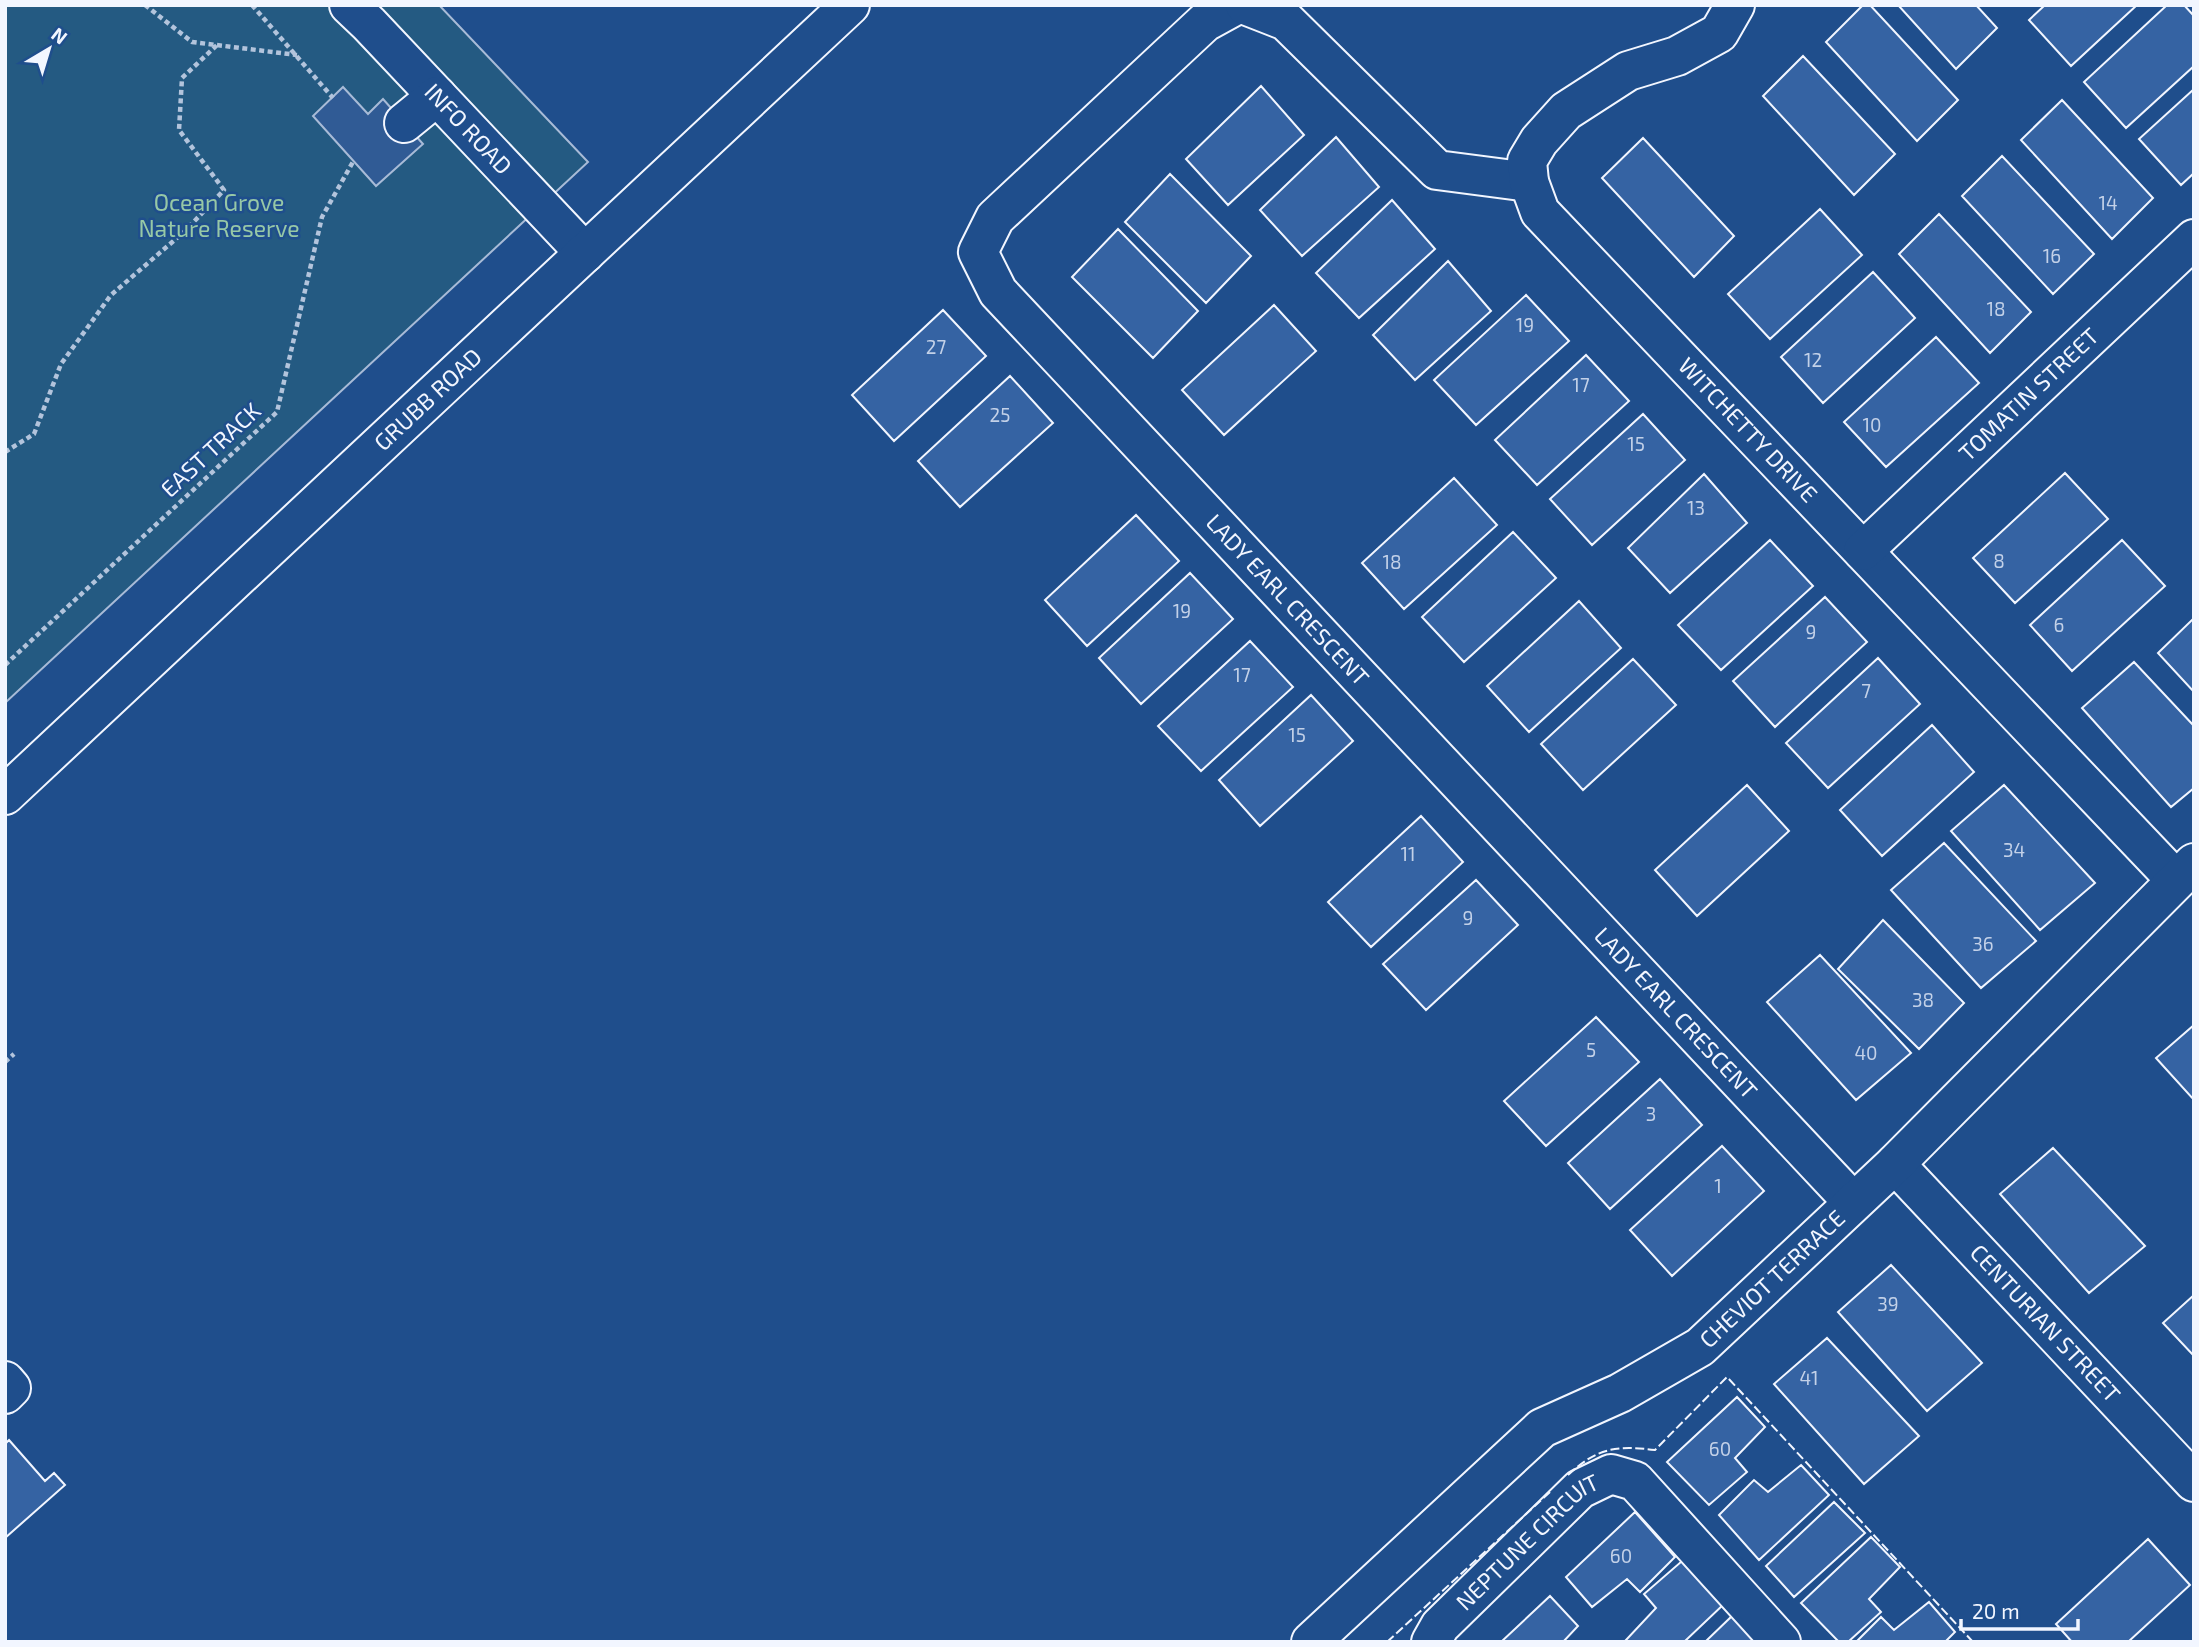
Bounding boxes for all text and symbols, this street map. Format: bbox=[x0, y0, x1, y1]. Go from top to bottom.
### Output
north arrow bbox=[14, 14, 84, 84]
text: N bbox=[47, 22, 72, 48]
street label: INFO ROAD bbox=[419, 77, 518, 179]
park label: Ocean Grove Nature Reserve bbox=[138, 188, 300, 242]
house number: 14 bbox=[2098, 191, 2118, 214]
house number: 16 bbox=[2043, 244, 2061, 267]
house number: 18 bbox=[1986, 297, 2006, 320]
house number: 19 bbox=[1516, 313, 1534, 336]
street label: TOMATIN STREET bbox=[1952, 321, 2104, 466]
house number: 27 bbox=[926, 335, 946, 358]
street label: GRUBB ROAD bbox=[368, 342, 487, 456]
house number: 12 bbox=[1804, 348, 1822, 371]
street label: WITCHETTY DRIVE bbox=[1673, 351, 1824, 508]
house number: 17 bbox=[1572, 373, 1590, 396]
street label: EAST TRACK bbox=[155, 396, 266, 502]
house number: 25 bbox=[990, 403, 1010, 426]
house number: 10 bbox=[1862, 413, 1882, 436]
house number: 15 bbox=[1627, 432, 1645, 455]
house number: 13 bbox=[1687, 496, 1705, 519]
street label: LADY EARL CRESCENT bbox=[1201, 508, 1375, 691]
house number: 8 bbox=[1993, 549, 2005, 572]
house number: 18 bbox=[1382, 550, 1402, 573]
house number: 19 bbox=[1173, 599, 1191, 622]
house number: 6 bbox=[2054, 613, 2064, 636]
house number: 9 bbox=[1806, 620, 1816, 643]
house number: 17 bbox=[1233, 663, 1251, 686]
house number: 7 bbox=[1861, 679, 1871, 702]
house number: 15 bbox=[1288, 723, 1306, 746]
house number: 34 bbox=[2003, 838, 2025, 861]
house number: 11 bbox=[1400, 842, 1416, 865]
house number: 9 bbox=[1463, 906, 1473, 929]
street label: LADY EARL CRESCENT bbox=[1589, 921, 1764, 1104]
house number: 36 bbox=[1972, 932, 1994, 955]
house number: 38 bbox=[1912, 988, 1934, 1011]
house number: 5 bbox=[1586, 1038, 1596, 1061]
house number: 40 bbox=[1854, 1041, 1878, 1064]
house number: 3 bbox=[1646, 1102, 1656, 1125]
house number: 1 bbox=[1714, 1174, 1722, 1197]
street label: CHEVIOT TERRACE bbox=[1693, 1203, 1850, 1353]
street label: CENTURIAN STREET bbox=[1965, 1238, 2127, 1408]
house number: 39 bbox=[1877, 1292, 1899, 1315]
house number: 41 bbox=[1799, 1366, 1819, 1389]
house number: 60 bbox=[1709, 1437, 1731, 1460]
street label: NEPTUNE CIRCUIT bbox=[1450, 1467, 1603, 1616]
house number: 60 bbox=[1610, 1544, 1632, 1567]
scale bar bbox=[1961, 1588, 2078, 1632]
text: 20 m bbox=[1972, 1598, 2020, 1623]

